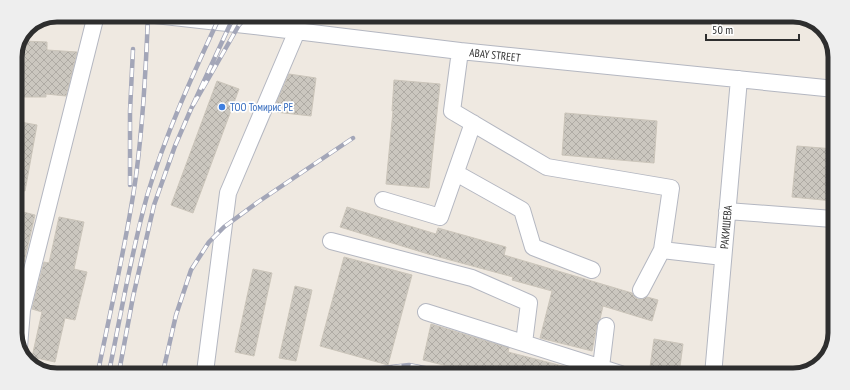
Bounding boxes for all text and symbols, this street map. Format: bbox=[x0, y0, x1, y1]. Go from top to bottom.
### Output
scale bar bbox=[706, 16, 799, 42]
text: 50 m bbox=[712, 22, 733, 37]
street label: ABAY STREET bbox=[469, 45, 521, 65]
place label: ТОО Томирис РЕ bbox=[230, 100, 294, 114]
marker: ТОО Томирис РЕ bbox=[217, 102, 227, 112]
street label: РАКИШЕВА bbox=[717, 204, 735, 249]

